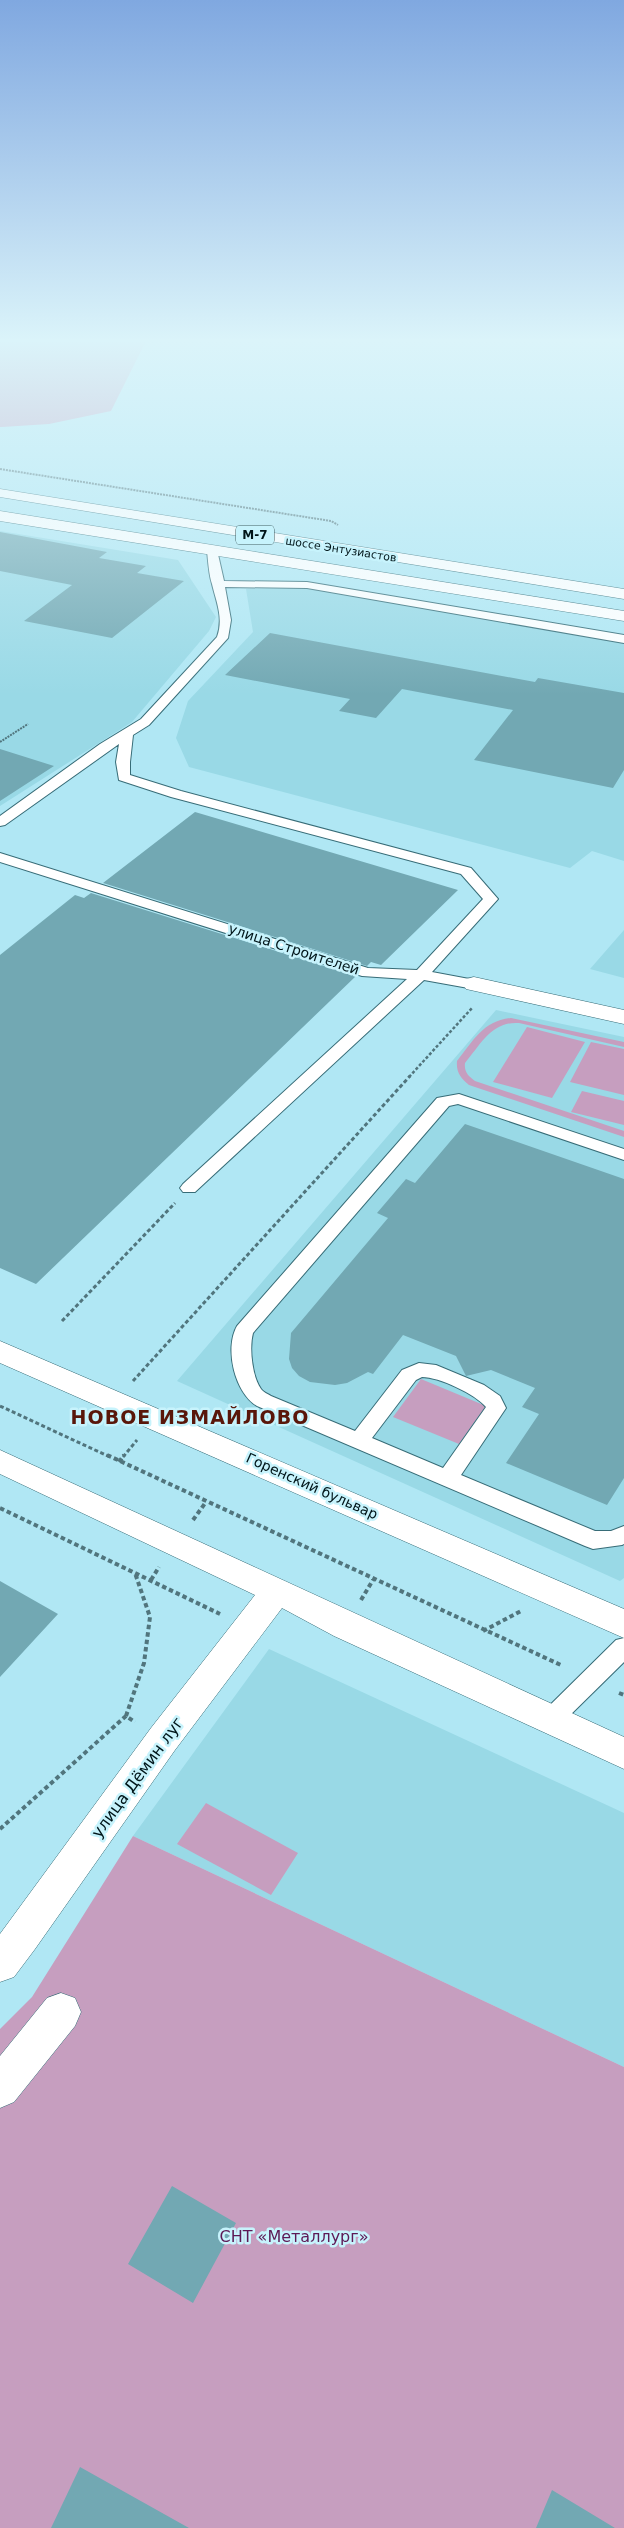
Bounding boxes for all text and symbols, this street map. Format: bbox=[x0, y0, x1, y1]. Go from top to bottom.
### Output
road number: М-7 bbox=[236, 526, 274, 544]
street label: шоссе Энтузиастов bbox=[284, 534, 397, 565]
street label: улица Строителей bbox=[226, 920, 362, 978]
district label: НОВОЕ ИЗМАЙЛОВО bbox=[71, 1406, 309, 1428]
street label: Горенский бульвар bbox=[244, 1450, 380, 1522]
street label: улица Дёмин луг bbox=[87, 1713, 188, 1841]
park label: СНТ «Металлург» bbox=[220, 2227, 368, 2246]

